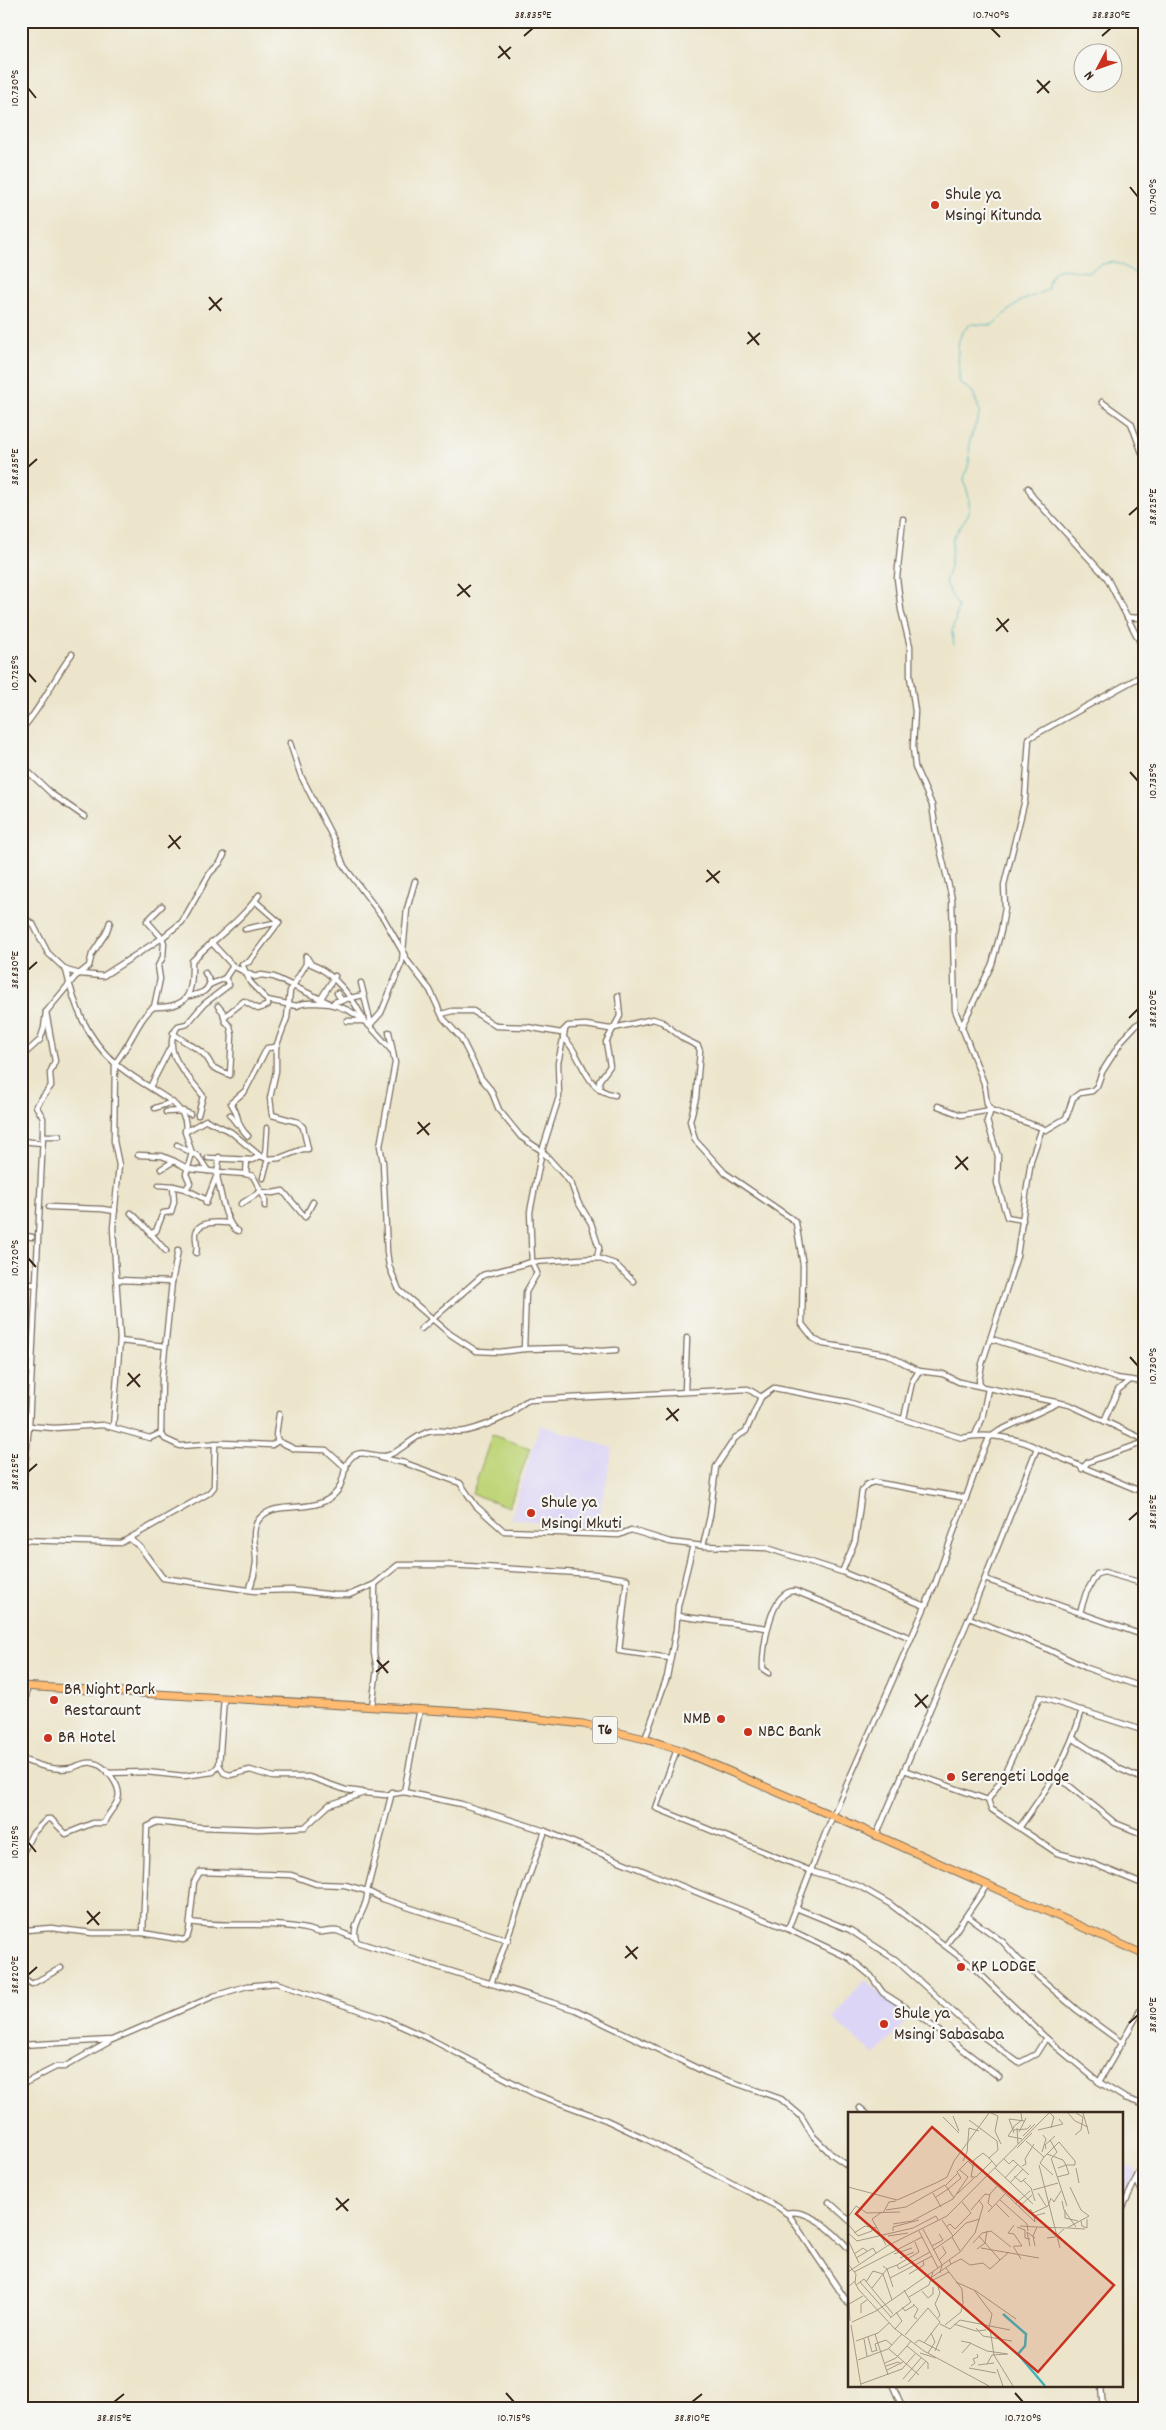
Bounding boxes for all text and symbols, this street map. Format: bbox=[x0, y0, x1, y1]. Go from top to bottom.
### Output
text: 38.835°E bbox=[514, 7, 552, 24]
text: 10.740°S bbox=[973, 7, 1009, 24]
text: 38.830°E bbox=[1092, 7, 1131, 24]
north arrow bbox=[1074, 42, 1124, 92]
text: N bbox=[1080, 66, 1100, 84]
text: 10.730°S bbox=[7, 70, 24, 106]
text: 10.740°S bbox=[1145, 179, 1162, 215]
place label: Shule ya Msingi Kitunda bbox=[945, 183, 1042, 229]
marker: Shule ya Msingi Kitunda bbox=[929, 199, 941, 211]
text: 38.835°E bbox=[7, 448, 24, 486]
text: 38.825°E bbox=[1145, 488, 1162, 526]
text: 10.725°S bbox=[7, 655, 24, 691]
text: 10.735°S bbox=[1145, 763, 1162, 799]
text: 38.830°E bbox=[7, 950, 24, 989]
text: 38.820°E bbox=[1145, 989, 1162, 1028]
text: 10.720°S bbox=[7, 1240, 24, 1276]
text: 10.730°S bbox=[1145, 1348, 1162, 1384]
text: 38.825°E bbox=[7, 1453, 24, 1491]
place label: Shule ya Msingi Mkuti bbox=[541, 1491, 622, 1537]
text: 38.815°E bbox=[1145, 1494, 1162, 1529]
marker: Shule ya Msingi Mkuti bbox=[525, 1507, 537, 1519]
place label: BR Night Park Restaraunt bbox=[64, 1678, 155, 1724]
marker: BR Night Park Restaraunt bbox=[48, 1694, 60, 1706]
place label: NMB bbox=[683, 1707, 711, 1732]
marker: NMB bbox=[715, 1713, 727, 1725]
road number: T6 bbox=[592, 1716, 618, 1744]
place label: NBC Bank bbox=[758, 1720, 821, 1745]
place label: BR Hotel bbox=[58, 1726, 116, 1751]
marker: NBC Bank bbox=[742, 1726, 754, 1738]
marker: BR Hotel bbox=[42, 1732, 54, 1744]
place label: Serengeti Lodge bbox=[961, 1765, 1069, 1790]
marker: Serengeti Lodge bbox=[945, 1771, 957, 1783]
text: 10.715°S bbox=[7, 1825, 24, 1859]
text: 38.820°E bbox=[7, 1955, 24, 1994]
place label: KP LODGE bbox=[971, 1955, 1036, 1980]
marker: KP LODGE bbox=[955, 1961, 967, 1973]
text: 38.810°E bbox=[1145, 1997, 1162, 2033]
place label: Shule ya Msingi Sabasaba bbox=[894, 2002, 1004, 2048]
marker: Shule ya Msingi Sabasaba bbox=[878, 2018, 890, 2030]
inset map bbox=[848, 2112, 1124, 2388]
text: 38.815°E bbox=[97, 2410, 132, 2427]
text: 10.715°S bbox=[497, 2410, 531, 2427]
text: 38.810°E bbox=[674, 2410, 710, 2427]
text: 10.720°S bbox=[1005, 2410, 1041, 2427]

